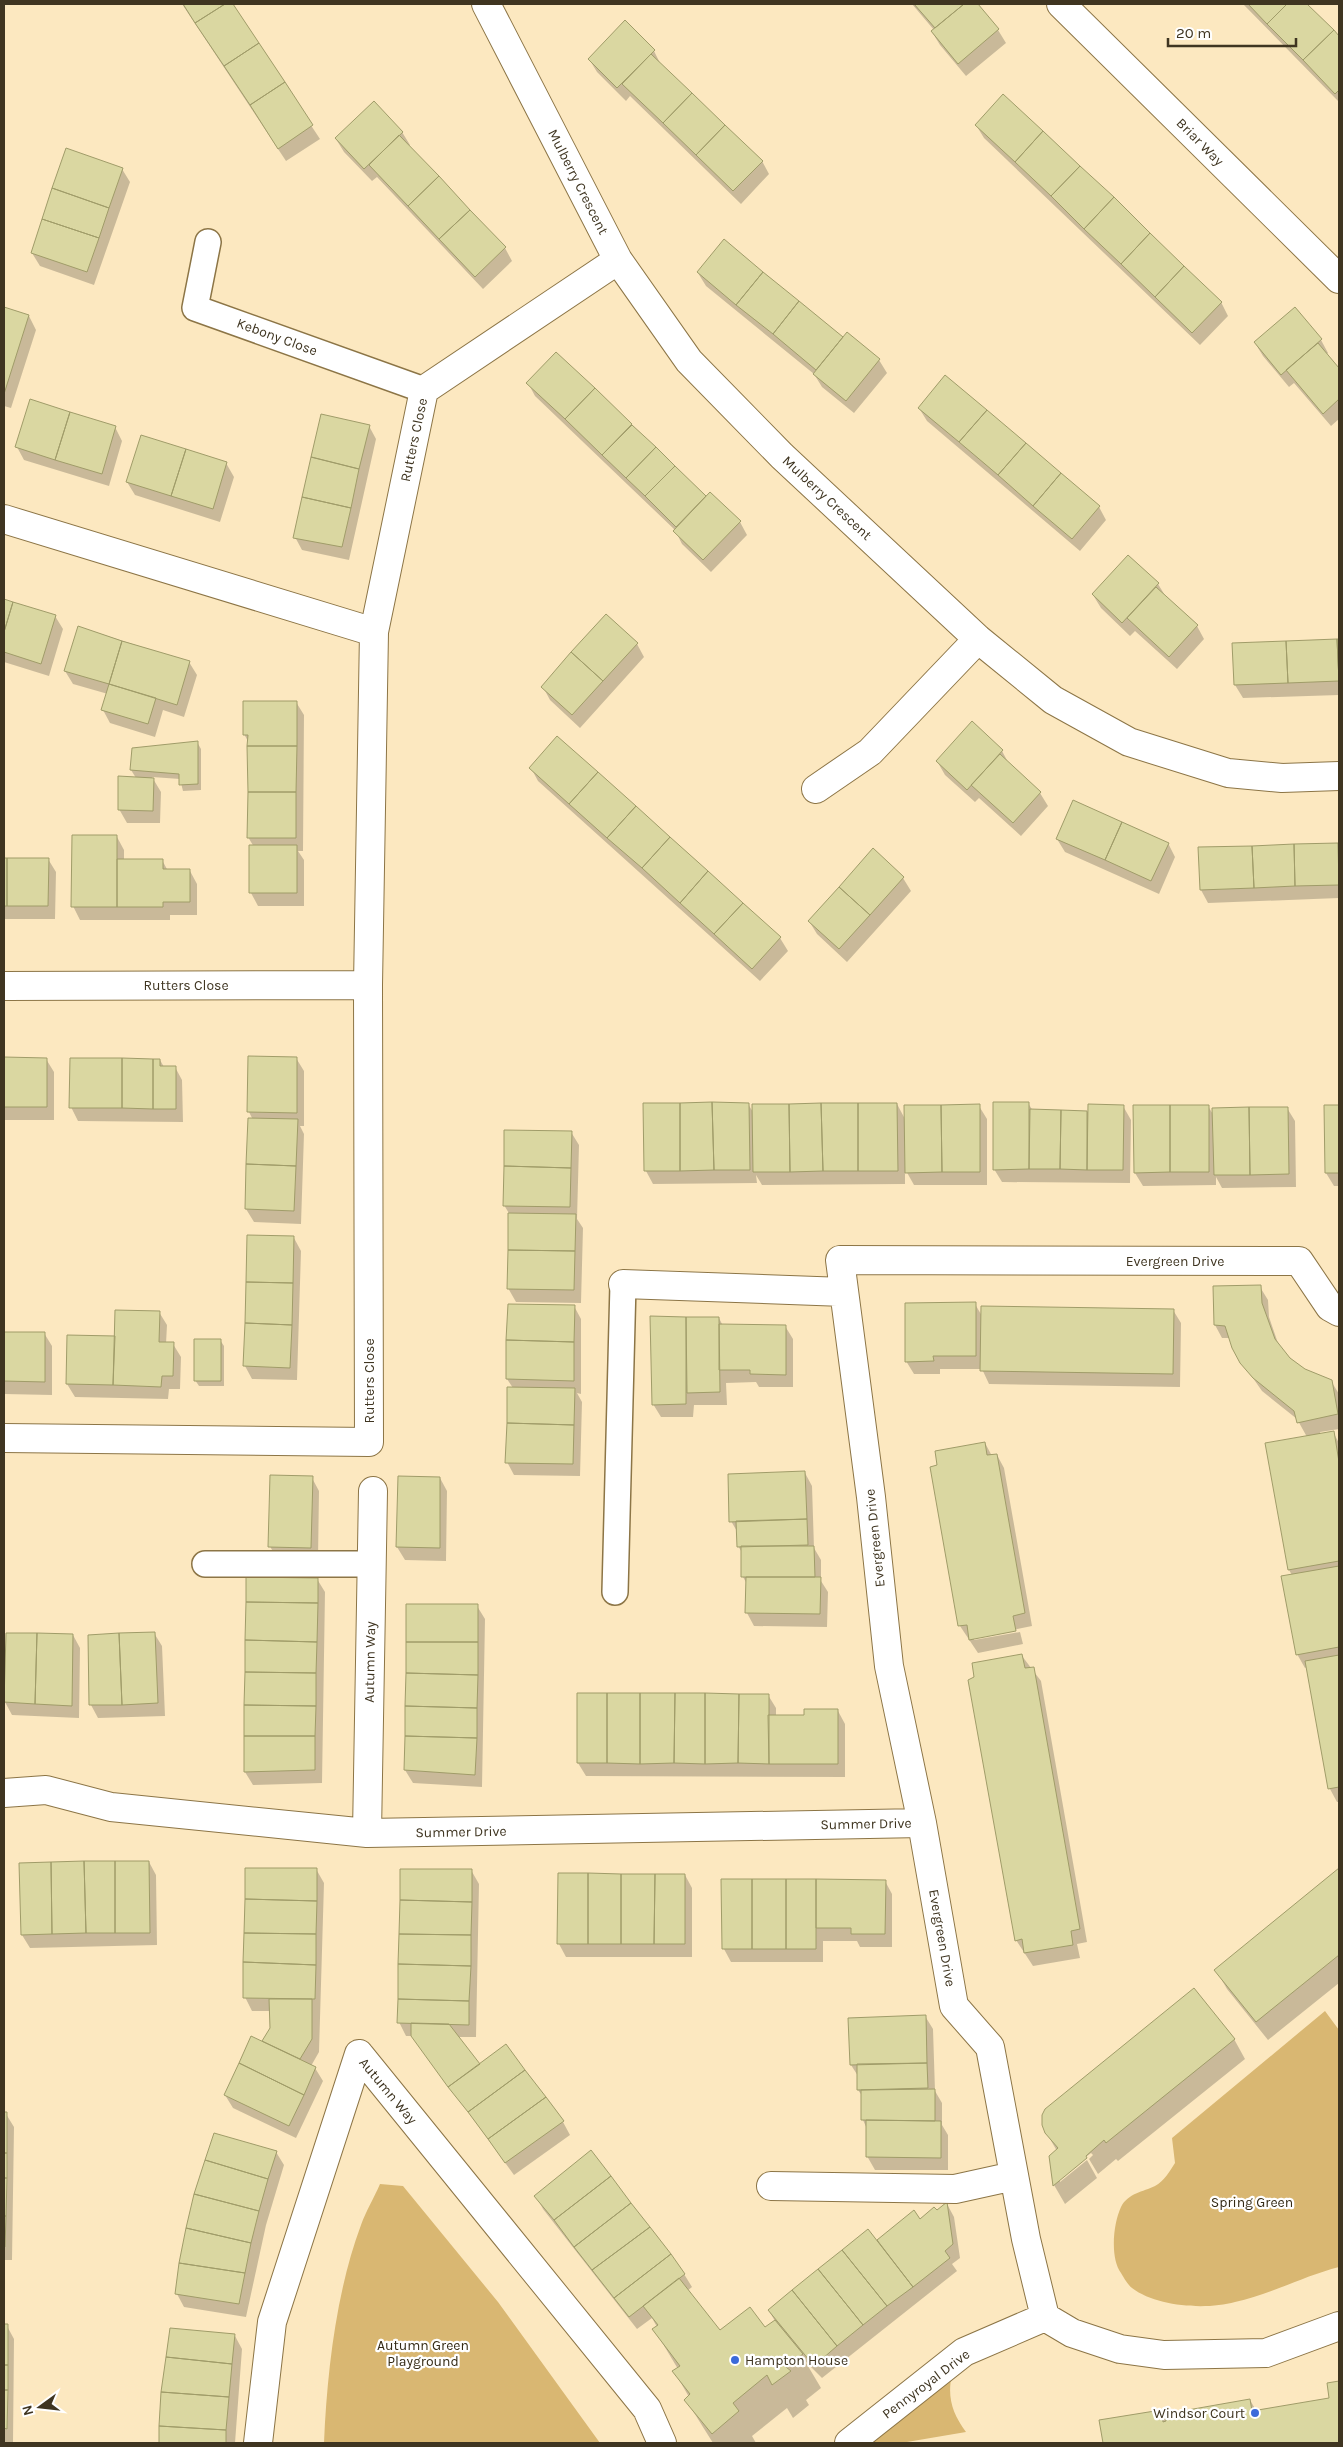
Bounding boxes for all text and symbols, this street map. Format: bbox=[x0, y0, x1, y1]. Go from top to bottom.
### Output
scale bar bbox=[1168, 15, 1296, 47]
text: 20 m bbox=[1176, 24, 1211, 42]
street label: Briar Way bbox=[1173, 115, 1228, 170]
street label: Mulberry Crescent bbox=[544, 126, 612, 238]
street label: Kebony Close bbox=[234, 315, 320, 359]
street label: Rutters Close bbox=[397, 397, 431, 483]
street label: Mulberry Crescent bbox=[779, 452, 875, 544]
street label: Rutters Close bbox=[143, 977, 229, 994]
street label: Evergreen Drive bbox=[1126, 1253, 1224, 1270]
street label: Rutters Close bbox=[361, 1338, 378, 1424]
street label: Evergreen Drive bbox=[861, 1488, 889, 1588]
street label: Autumn Way bbox=[361, 1621, 379, 1703]
street label: Summer Drive bbox=[820, 1815, 912, 1833]
street label: Summer Drive bbox=[415, 1823, 507, 1841]
street label: Evergreen Drive bbox=[925, 1888, 959, 1988]
street label: Autumn Way bbox=[355, 2054, 421, 2128]
park label: Spring Green bbox=[1211, 2194, 1293, 2211]
park label: Autumn Green Playground bbox=[377, 2337, 469, 2370]
street label: Pennyroyal Drive bbox=[879, 2346, 973, 2422]
place label: Hampton House bbox=[745, 2352, 848, 2369]
marker: Hampton House bbox=[729, 2354, 741, 2366]
north arrow bbox=[15, 2382, 65, 2432]
text: N bbox=[18, 2403, 37, 2417]
place label: Windsor Court bbox=[1153, 2405, 1245, 2422]
marker: Windsor Court bbox=[1249, 2407, 1261, 2419]

